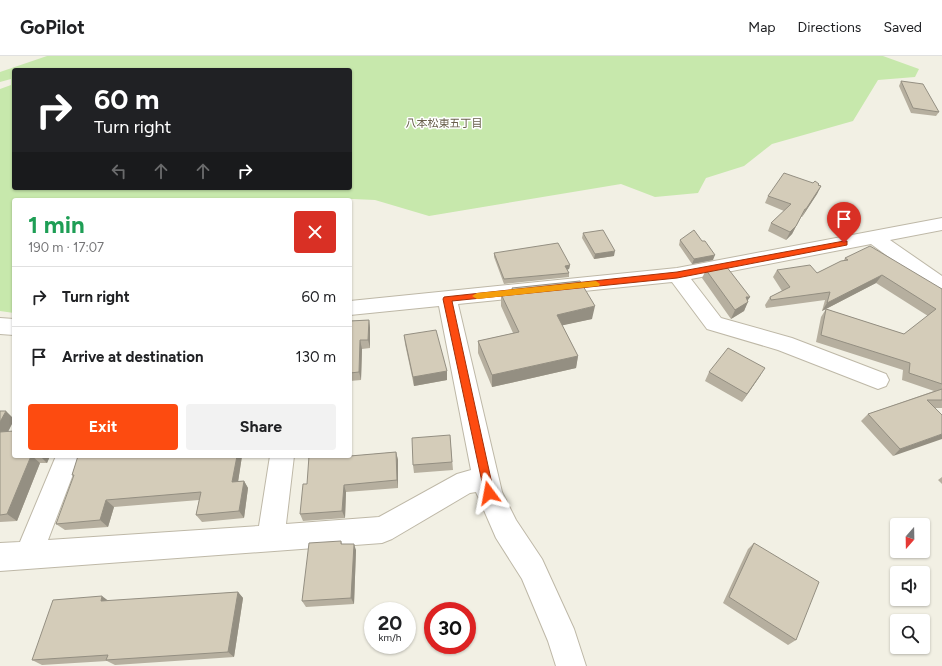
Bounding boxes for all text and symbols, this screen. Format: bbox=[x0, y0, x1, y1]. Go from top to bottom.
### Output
text: GoPilot bbox=[20, 16, 85, 39]
text: Map bbox=[748, 19, 776, 36]
text: Directions bbox=[798, 19, 861, 36]
text: Saved bbox=[883, 19, 922, 36]
text: 60 m bbox=[94, 82, 159, 116]
icon: right bbox=[28, 84, 80, 136]
text: Turn right bbox=[94, 116, 171, 138]
district label: 八本松東五丁目 bbox=[406, 117, 483, 130]
icon: left bbox=[108, 160, 130, 182]
icon: ahead bbox=[150, 160, 172, 182]
icon: ahead bbox=[192, 160, 214, 182]
icon: right bbox=[234, 160, 256, 182]
pin bbox=[827, 202, 861, 243]
icon: arrive bbox=[833, 208, 855, 230]
text: 1 min bbox=[28, 210, 85, 239]
button: close bbox=[294, 211, 336, 253]
text: 190 m · 17:07 bbox=[28, 240, 104, 255]
icon: right bbox=[28, 286, 50, 308]
text: Turn right bbox=[62, 288, 130, 306]
text: 60 m bbox=[301, 288, 336, 306]
icon: arrive bbox=[28, 346, 50, 368]
text: Arrive at destination bbox=[62, 348, 203, 366]
text: 130 m bbox=[296, 348, 336, 366]
button: Exit bbox=[28, 404, 178, 450]
button: Share bbox=[186, 404, 336, 450]
position arrow bbox=[468, 472, 510, 514]
north arrow bbox=[890, 518, 930, 558]
map controls bbox=[890, 518, 930, 654]
button: sound bbox=[890, 566, 930, 606]
speed limit sign: 30 bbox=[424, 602, 476, 654]
text: 20 bbox=[378, 611, 402, 635]
button: search bbox=[890, 614, 930, 654]
text: km/h bbox=[379, 631, 401, 644]

